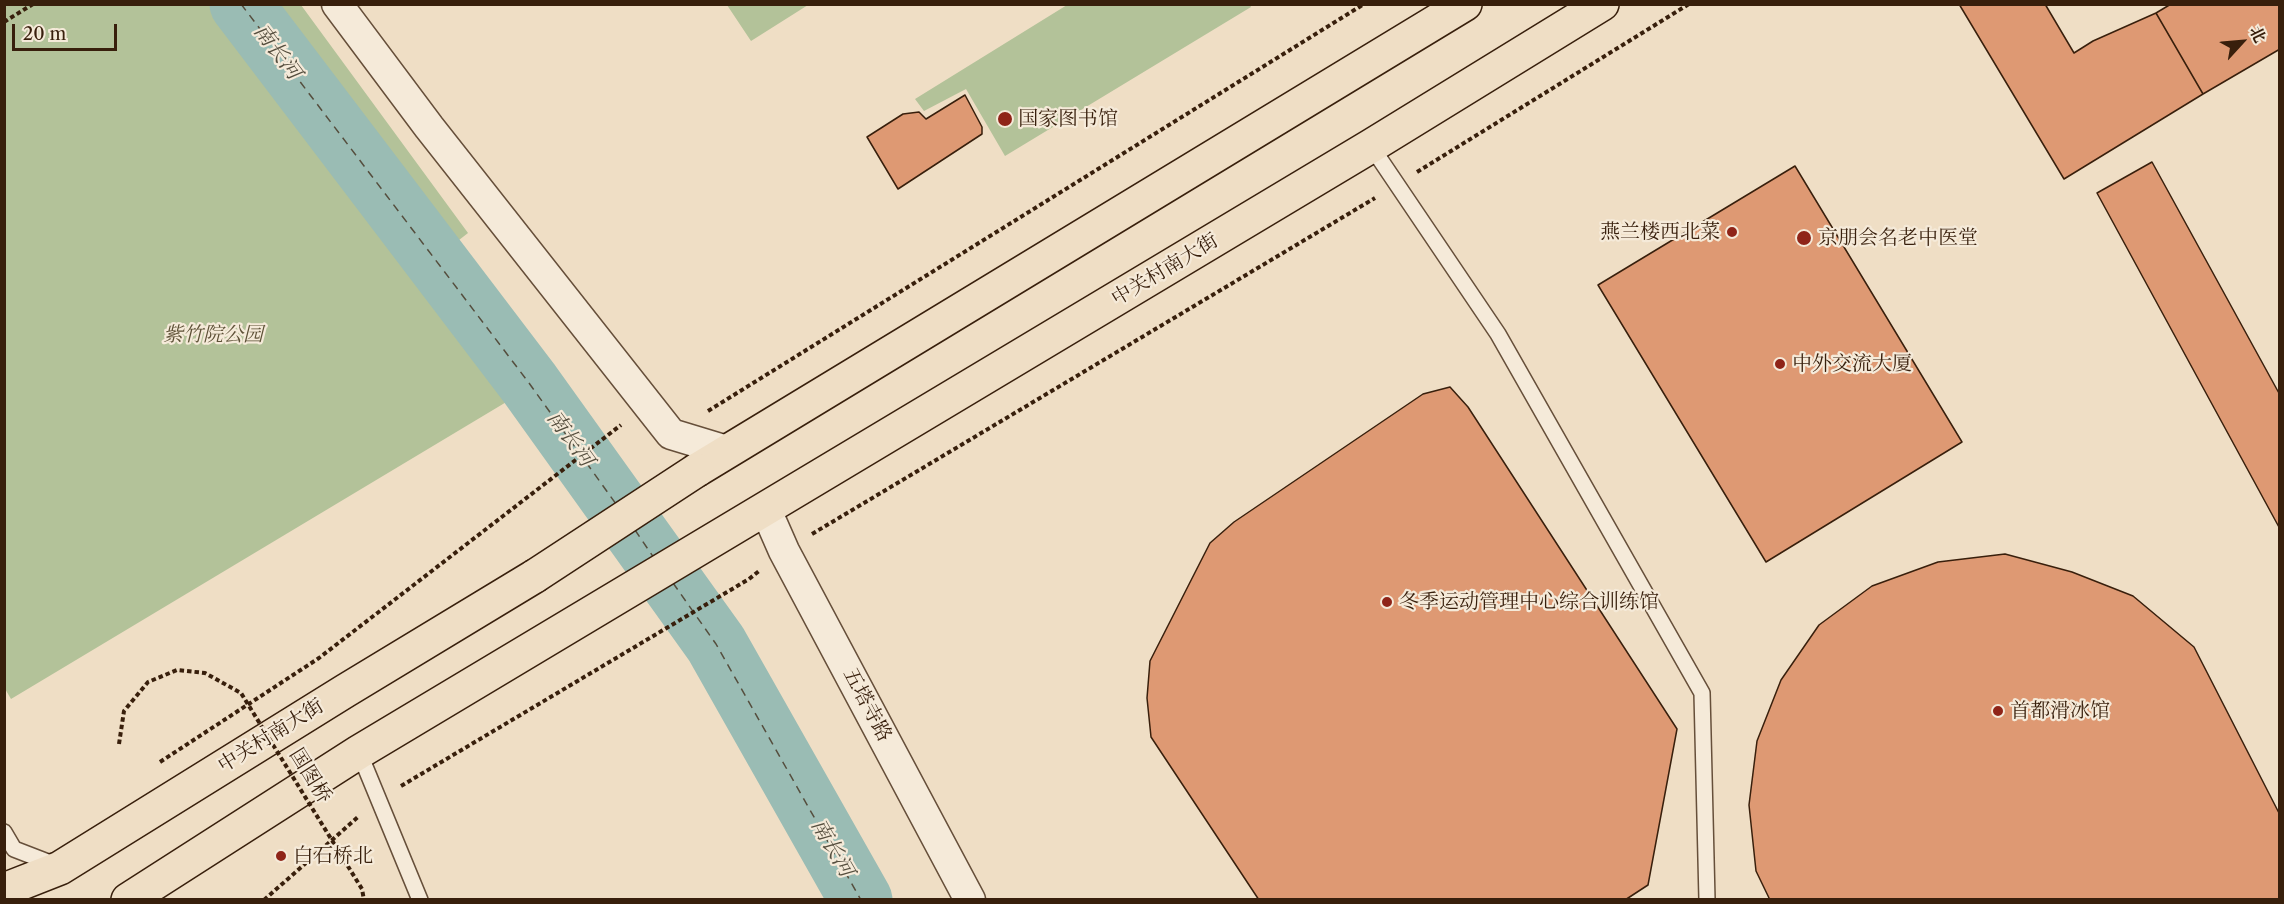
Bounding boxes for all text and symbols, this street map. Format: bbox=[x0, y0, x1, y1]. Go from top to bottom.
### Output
scale bar bbox=[15, 12, 120, 50]
north arrow bbox=[2212, 12, 2272, 72]
water label: 南长河 bbox=[248, 19, 306, 85]
text: 20 m bbox=[23, 23, 66, 45]
text: 北 bbox=[2246, 23, 2271, 46]
place label: 国家图书馆 bbox=[1018, 107, 1118, 131]
marker: 国家图书馆 bbox=[996, 110, 1014, 128]
place label: 燕兰楼西北菜 bbox=[1600, 220, 1720, 244]
marker: 燕兰楼西北菜 bbox=[1725, 225, 1739, 239]
place label: 京朋会名老中医堂 bbox=[1818, 226, 1978, 250]
street label: 中关村南大街 bbox=[1107, 229, 1223, 311]
marker: 京朋会名老中医堂 bbox=[1795, 229, 1813, 247]
park label: 紫竹院公园 bbox=[163, 323, 263, 347]
place label: 中外交流大厦 bbox=[1792, 352, 1912, 376]
marker: 中外交流大厦 bbox=[1773, 357, 1787, 371]
water label: 南长河 bbox=[541, 406, 599, 472]
place label: 冬季运动管理中心综合训练馆 bbox=[1399, 590, 1659, 614]
marker: 冬季运动管理中心综合训练馆 bbox=[1380, 595, 1394, 609]
street label: 五塔寺路 bbox=[838, 664, 896, 746]
street label: 中关村南大街 bbox=[214, 694, 328, 778]
place label: 首都滑冰馆 bbox=[2010, 699, 2110, 723]
marker: 首都滑冰馆 bbox=[1991, 704, 2005, 718]
street label: 国图桥 bbox=[284, 744, 336, 808]
water label: 南长河 bbox=[805, 814, 859, 882]
place label: 白石桥北 bbox=[293, 844, 373, 868]
marker: 白石桥北 bbox=[274, 849, 288, 863]

